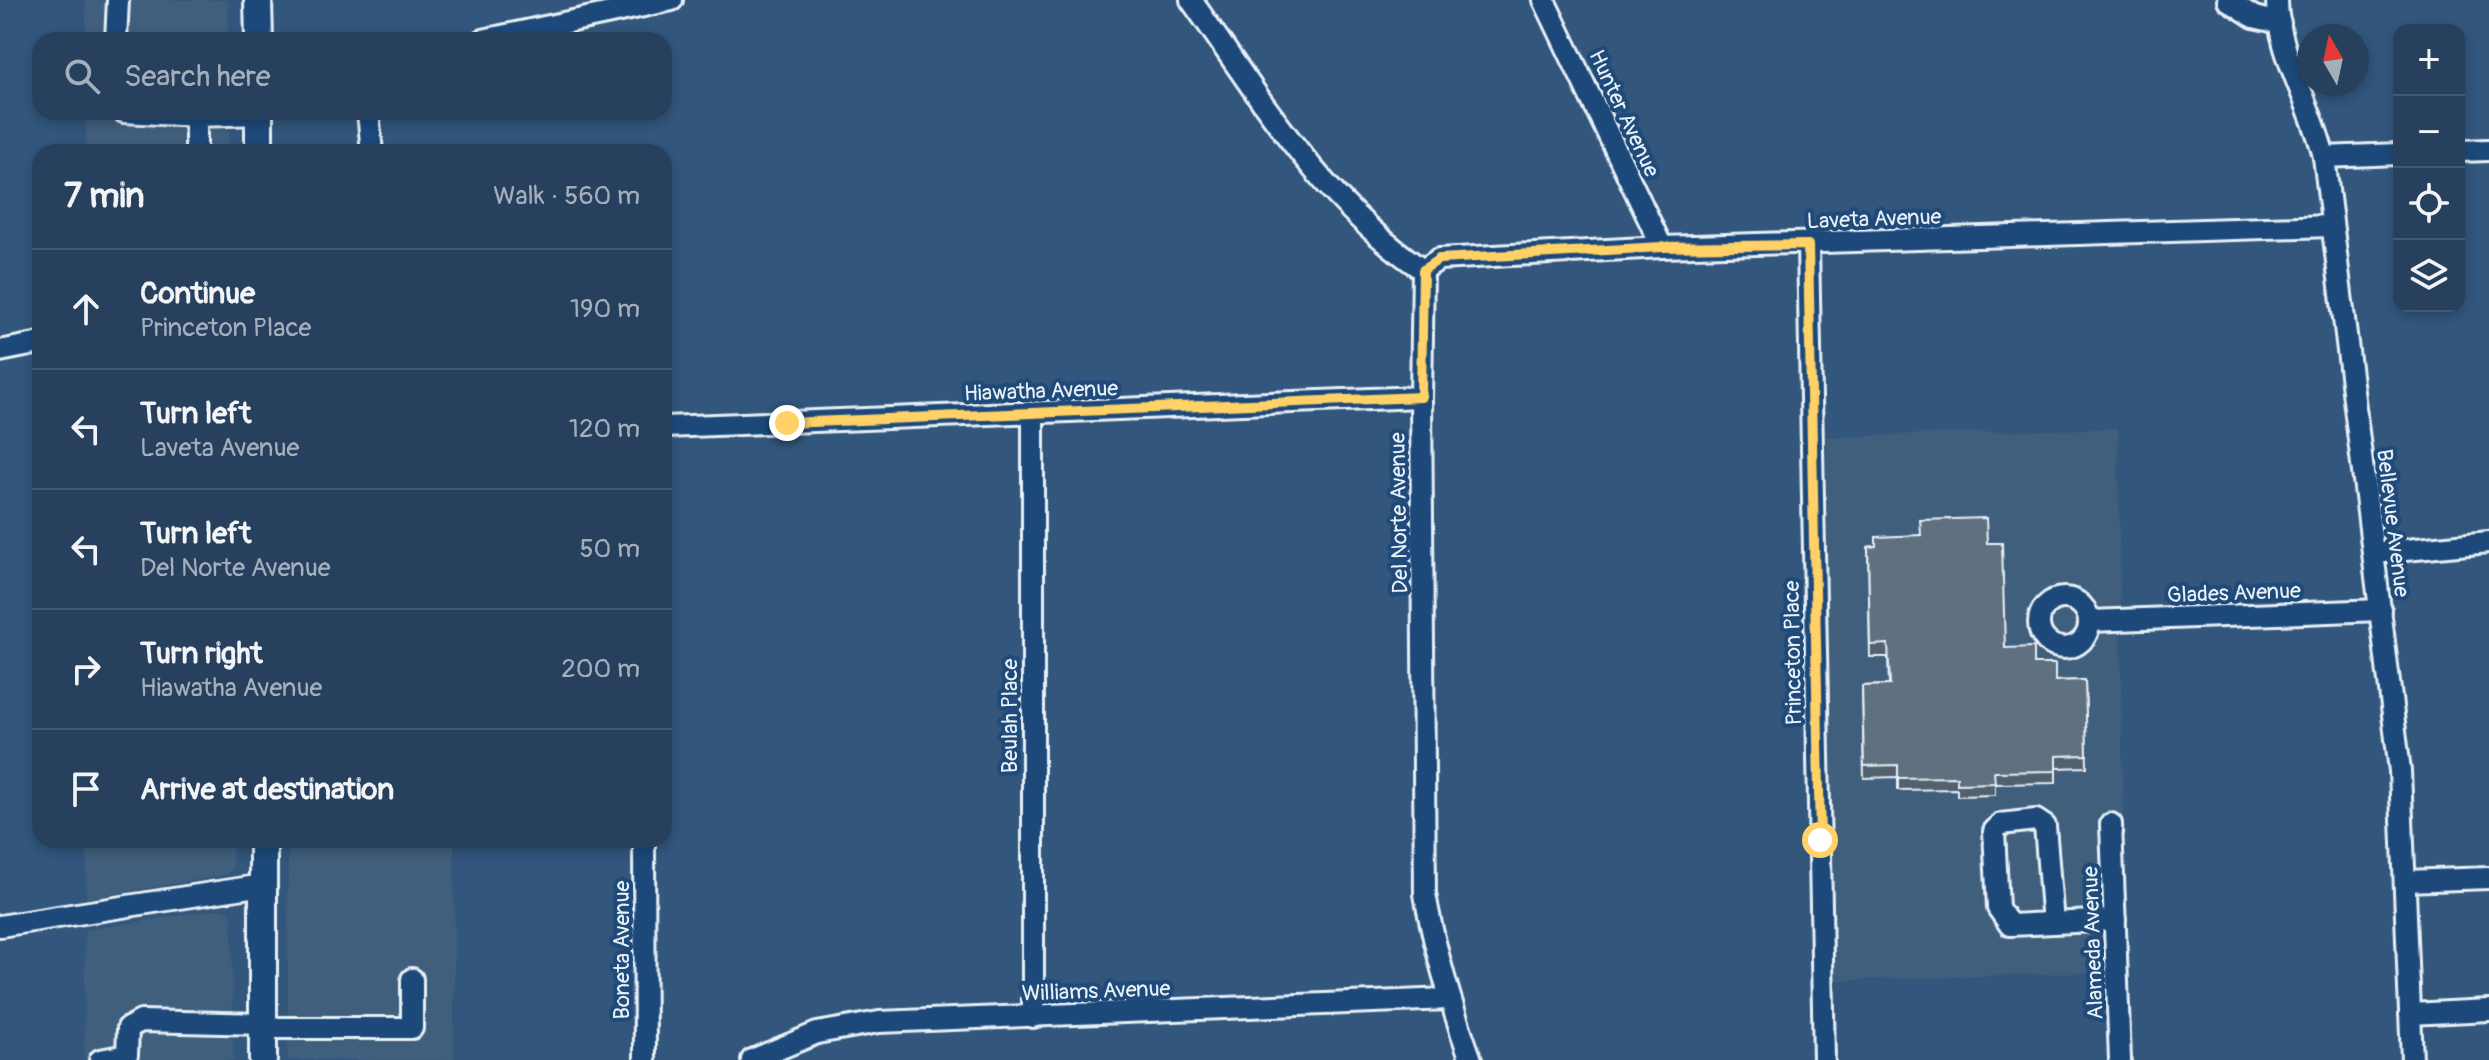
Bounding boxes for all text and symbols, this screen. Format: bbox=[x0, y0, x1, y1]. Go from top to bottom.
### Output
north arrow bbox=[2297, 24, 2369, 96]
map controls bbox=[2393, 24, 2465, 312]
button: + bbox=[2393, 24, 2465, 96]
search box bbox=[32, 32, 672, 120]
street label: Hunter Avenue bbox=[1582, 45, 1666, 182]
icon: search bbox=[60, 54, 104, 98]
text: Search here bbox=[124, 58, 271, 95]
button: − bbox=[2393, 96, 2465, 168]
button: locate bbox=[2393, 168, 2465, 240]
text: 7 min bbox=[64, 175, 145, 218]
text: Walk · 560 m bbox=[493, 180, 640, 212]
street label: Laveta Avenue bbox=[1806, 203, 1942, 235]
button: layers bbox=[2393, 240, 2465, 312]
text: Continue bbox=[140, 275, 255, 312]
icon: ahead bbox=[64, 287, 108, 331]
text: 190 m bbox=[570, 293, 640, 325]
text: Princeton Place bbox=[140, 312, 311, 344]
street label: Hiawatha Avenue bbox=[963, 374, 1119, 408]
text: Turn left bbox=[140, 395, 251, 432]
route end bbox=[769, 405, 805, 441]
icon: left bbox=[64, 407, 108, 451]
text: 120 m bbox=[569, 413, 640, 445]
text: Laveta Avenue bbox=[140, 432, 299, 464]
street label: Del Norte Avenue bbox=[1384, 432, 1414, 594]
street label: Bellevue Avenue bbox=[2370, 448, 2416, 599]
text: Turn left bbox=[140, 515, 251, 552]
icon: left bbox=[64, 527, 108, 571]
text: 50 m bbox=[579, 533, 640, 565]
text: Del Norte Avenue bbox=[140, 552, 331, 584]
street label: Glades Avenue bbox=[2167, 577, 2302, 609]
street label: Princeton Place bbox=[1778, 580, 1808, 726]
text: Turn right bbox=[140, 635, 263, 672]
icon: right bbox=[64, 647, 108, 691]
text: 200 m bbox=[561, 653, 640, 685]
street label: Beulah Place bbox=[996, 659, 1024, 773]
text: Hiawatha Avenue bbox=[140, 672, 322, 704]
icon: arrive bbox=[64, 767, 108, 811]
text: Arrive at destination bbox=[140, 771, 394, 808]
route start bbox=[1802, 822, 1838, 858]
street label: Alameda Avenue bbox=[2076, 866, 2110, 1020]
street label: Boneta Avenue bbox=[608, 880, 636, 1019]
street label: Williams Avenue bbox=[1021, 974, 1171, 1008]

